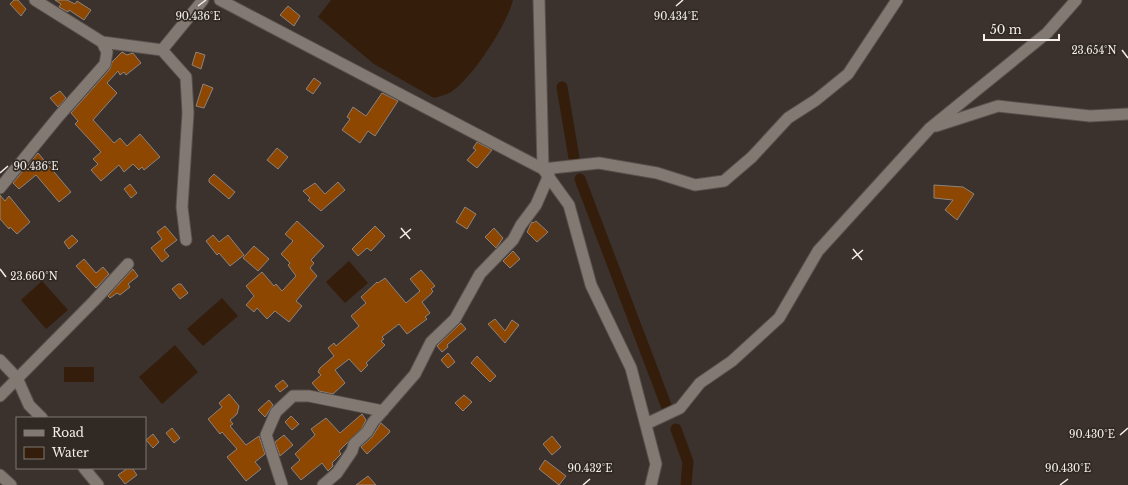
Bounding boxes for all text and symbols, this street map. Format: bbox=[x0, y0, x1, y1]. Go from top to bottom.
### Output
text: 90.436°E bbox=[175, 10, 221, 23]
text: 90.434°E bbox=[654, 10, 698, 23]
scale bar bbox=[984, 16, 1059, 42]
text: 50 m bbox=[990, 22, 1022, 37]
text: 23.654°N bbox=[1071, 44, 1117, 57]
text: 90.436°E bbox=[13, 160, 59, 173]
text: 23.660°N bbox=[10, 270, 58, 283]
legend bbox=[16, 417, 146, 469]
text: Road bbox=[52, 425, 84, 440]
text: 90.430°E bbox=[1069, 428, 1115, 441]
text: Water bbox=[51, 445, 89, 460]
text: 90.432°E bbox=[568, 462, 612, 475]
text: 90.430°E bbox=[1045, 462, 1091, 475]

